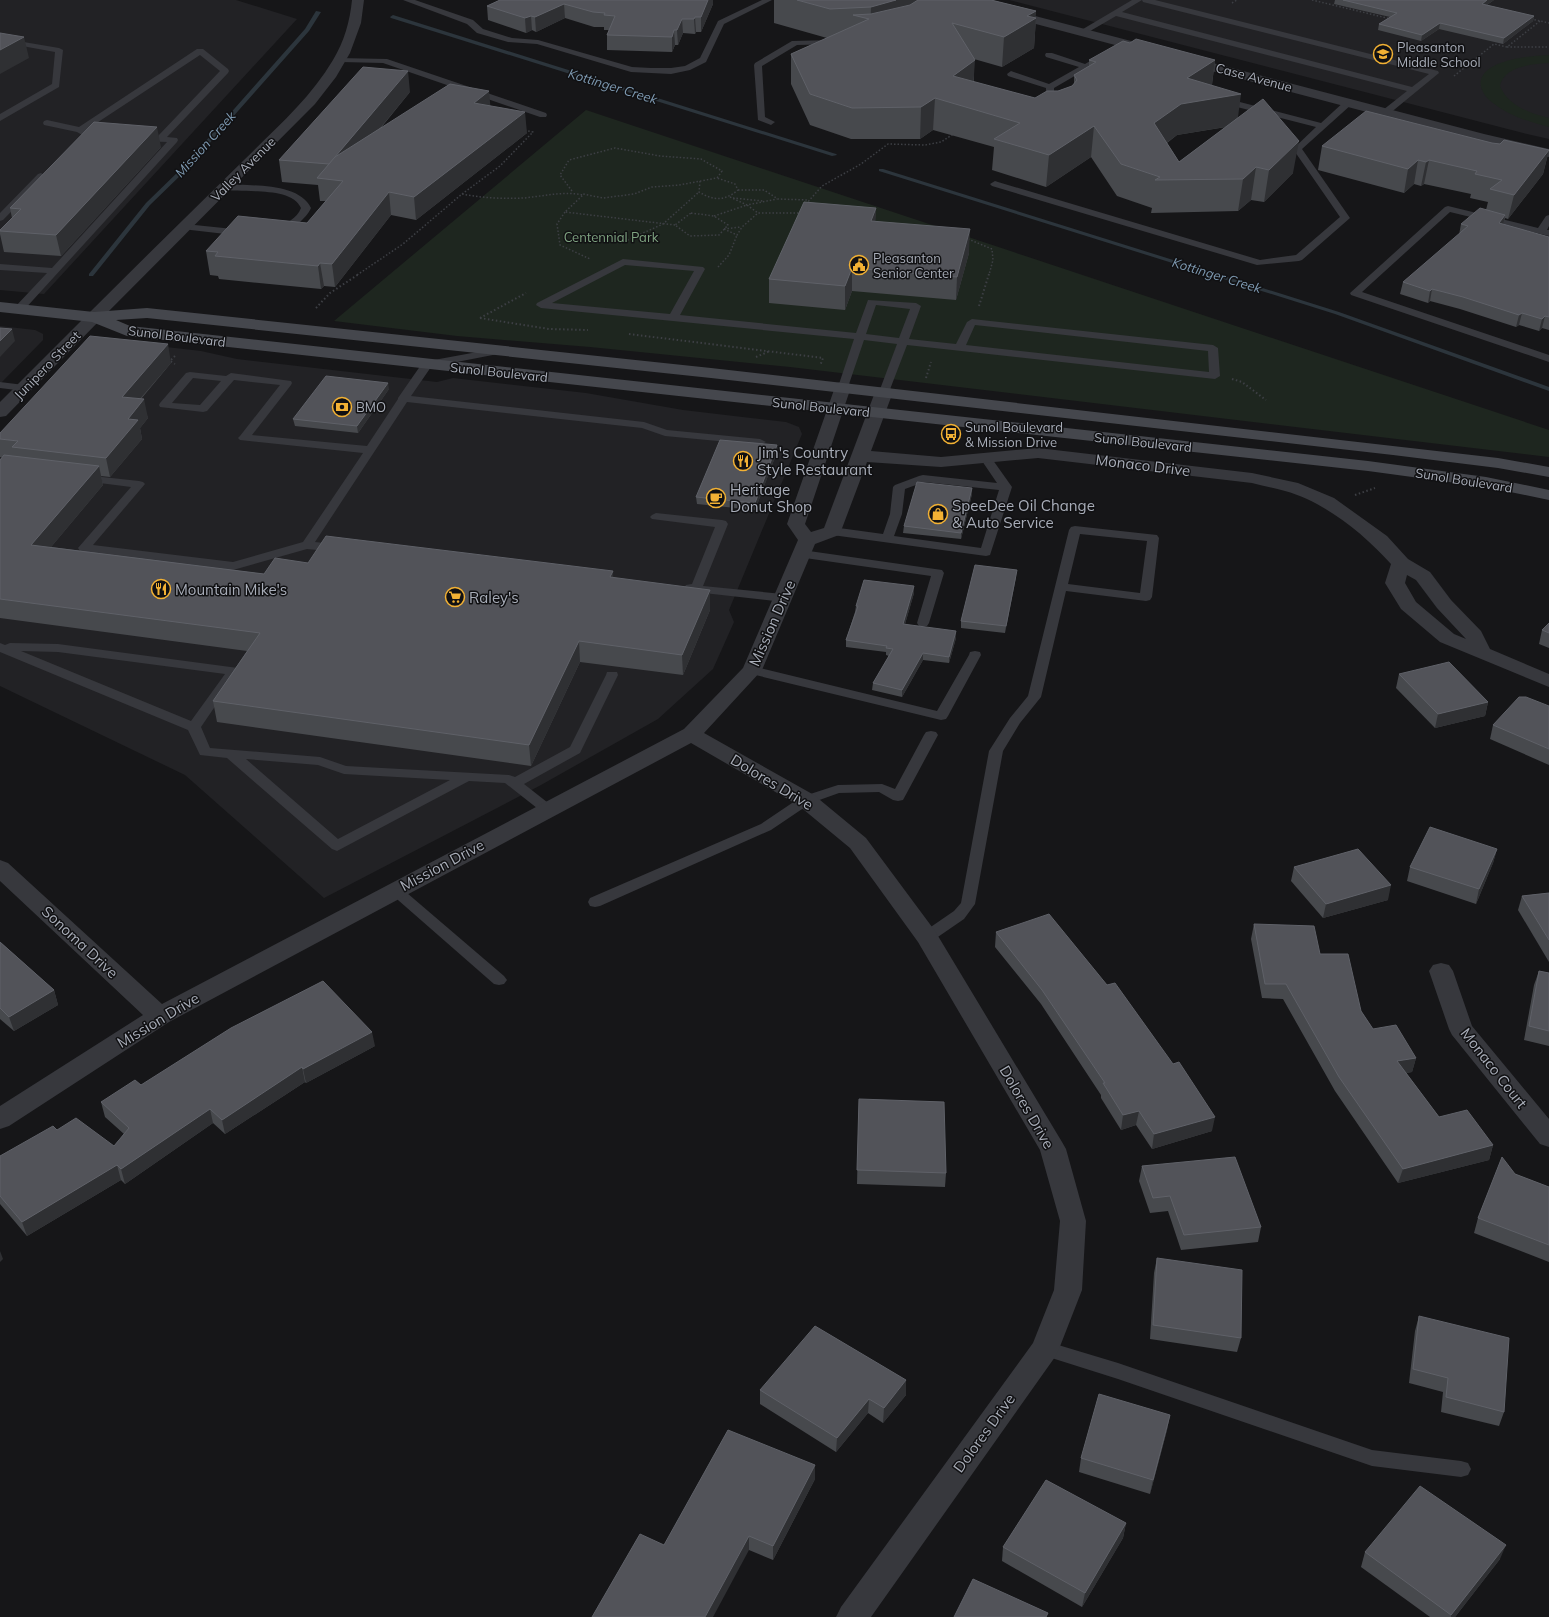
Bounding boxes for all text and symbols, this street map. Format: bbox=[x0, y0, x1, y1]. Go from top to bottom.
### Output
place label: Pleasanton Middle School bbox=[1397, 39, 1481, 70]
school or university icon: Pleasanton Middle School bbox=[1372, 43, 1394, 65]
street label: Case Avenue bbox=[1214, 59, 1294, 95]
water label: Kottinger Creek bbox=[566, 65, 660, 107]
water label: Mission Creek bbox=[171, 108, 239, 180]
street label: Valley Avenue bbox=[207, 133, 279, 205]
park label: Centennial Park bbox=[564, 229, 659, 245]
place label: Pleasanton Senior Center bbox=[873, 250, 954, 281]
public building icon: Pleasanton Senior Center bbox=[848, 254, 870, 276]
water label: Kottinger Creek bbox=[1170, 254, 1264, 296]
street label: Sunol Boulevard bbox=[127, 322, 227, 350]
street label: Junipero Street bbox=[10, 327, 84, 402]
street label: Sunol Boulevard bbox=[449, 359, 549, 385]
street label: Sunol Boulevard bbox=[771, 394, 871, 420]
bank icon: BMO bbox=[331, 396, 353, 418]
place label: BMO bbox=[356, 399, 386, 415]
place label: Sunol Boulevard & Mission Drive bbox=[965, 419, 1063, 450]
bus stop icon: Sunol Boulevard & Mission Drive bbox=[940, 423, 962, 445]
street label: Sunol Boulevard bbox=[1093, 429, 1193, 455]
place label: Jim's Country Style Restaurant bbox=[757, 443, 872, 479]
restaurant icon: Jim's Country Style Restaurant bbox=[732, 450, 754, 472]
street label: Monaco Drive bbox=[1095, 450, 1191, 480]
street label: Sunol Boulevard bbox=[1414, 464, 1514, 496]
place label: Heritage Donut Shop bbox=[730, 480, 812, 516]
cafe icon: Heritage Donut Shop bbox=[705, 487, 727, 509]
place label: SpeeDee Oil Change & Auto Service bbox=[952, 496, 1095, 532]
shop icon: SpeeDee Oil Change & Auto Service bbox=[927, 503, 949, 525]
street label: Mission Drive bbox=[745, 577, 799, 669]
restaurant icon: Mountain Mike's bbox=[150, 578, 172, 600]
place label: Mountain Mike's bbox=[175, 580, 287, 599]
supermarket icon: Raley's bbox=[444, 586, 466, 608]
place label: Raley's bbox=[469, 588, 519, 607]
street label: Dolores Drive bbox=[727, 750, 817, 814]
street label: Mission Drive bbox=[397, 835, 487, 895]
street label: Sonoma Drive bbox=[38, 902, 122, 982]
street label: Mission Drive bbox=[114, 988, 202, 1052]
street label: Monaco Court bbox=[1457, 1024, 1531, 1112]
street label: Dolores Drive bbox=[996, 1062, 1058, 1152]
street label: Dolores Drive bbox=[949, 1390, 1019, 1476]

